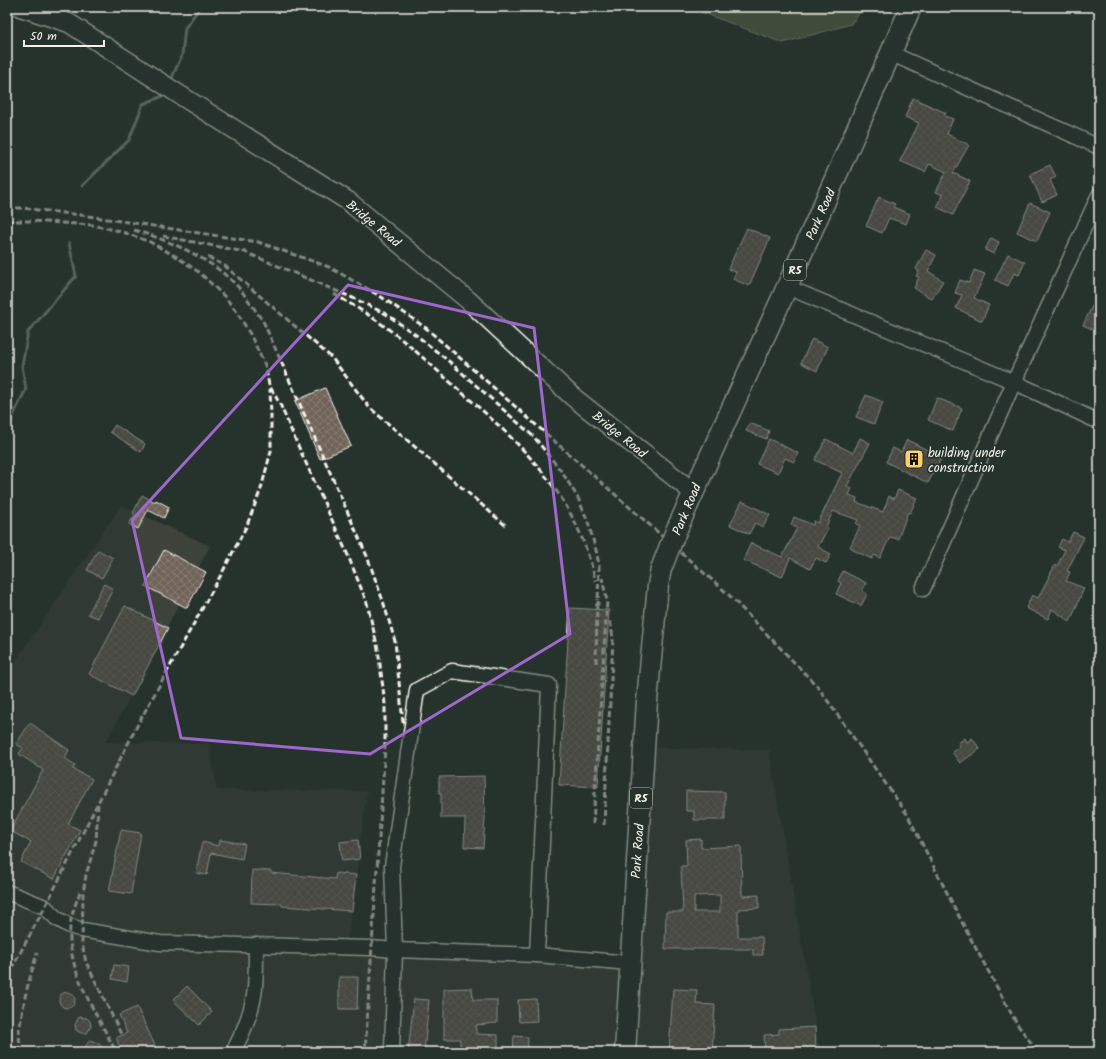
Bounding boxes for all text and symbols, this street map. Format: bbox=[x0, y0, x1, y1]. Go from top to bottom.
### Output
scale bar bbox=[24, 22, 104, 48]
text: 50 m bbox=[30, 27, 57, 46]
street label: Park Road bbox=[801, 185, 842, 244]
street label: Bridge Road bbox=[341, 195, 406, 253]
road number: R5 bbox=[784, 260, 806, 280]
street label: Bridge Road bbox=[587, 406, 652, 464]
place label: building under construction bbox=[928, 443, 1006, 479]
building icon: building under construction bbox=[903, 448, 925, 470]
street label: Park Road bbox=[667, 480, 708, 539]
road number: R5 bbox=[630, 788, 652, 808]
street label: Park Road bbox=[626, 823, 651, 879]

